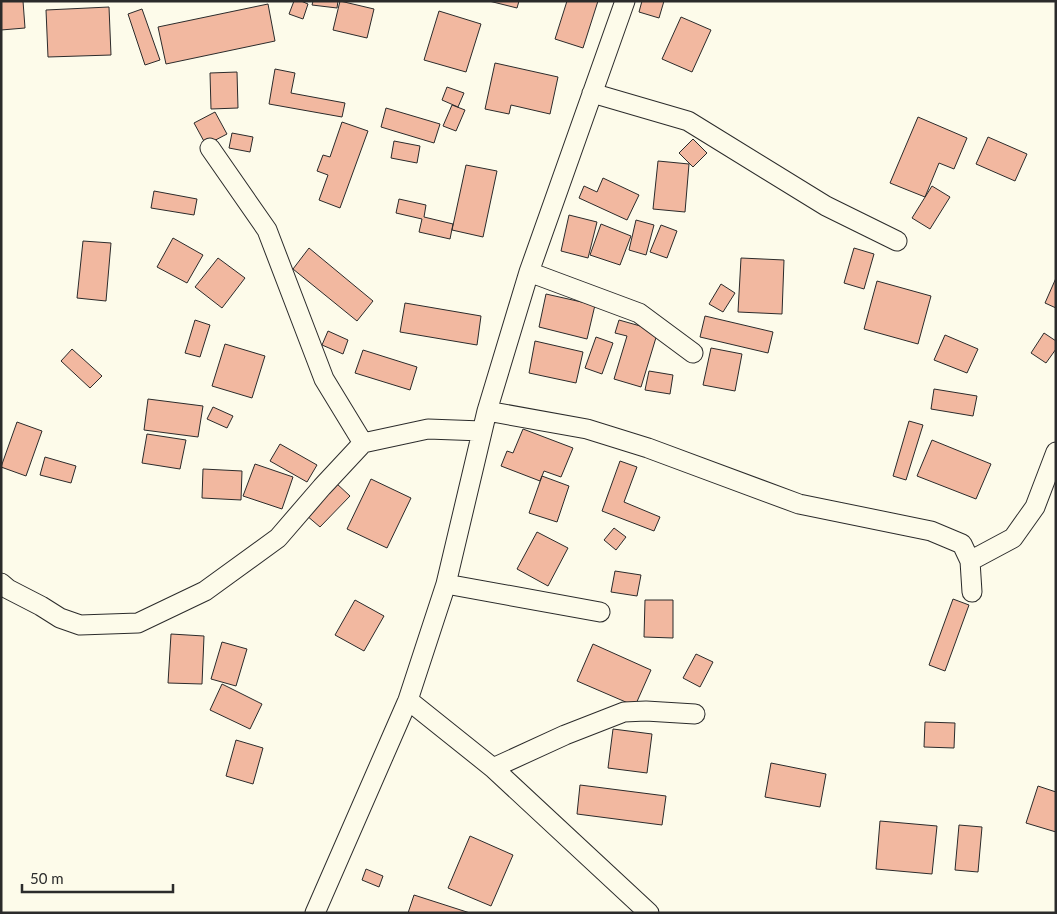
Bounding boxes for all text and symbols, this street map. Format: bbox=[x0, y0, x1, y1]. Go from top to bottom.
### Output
scale bar bbox=[22, 862, 174, 894]
text: 50 m bbox=[30, 869, 64, 887]

